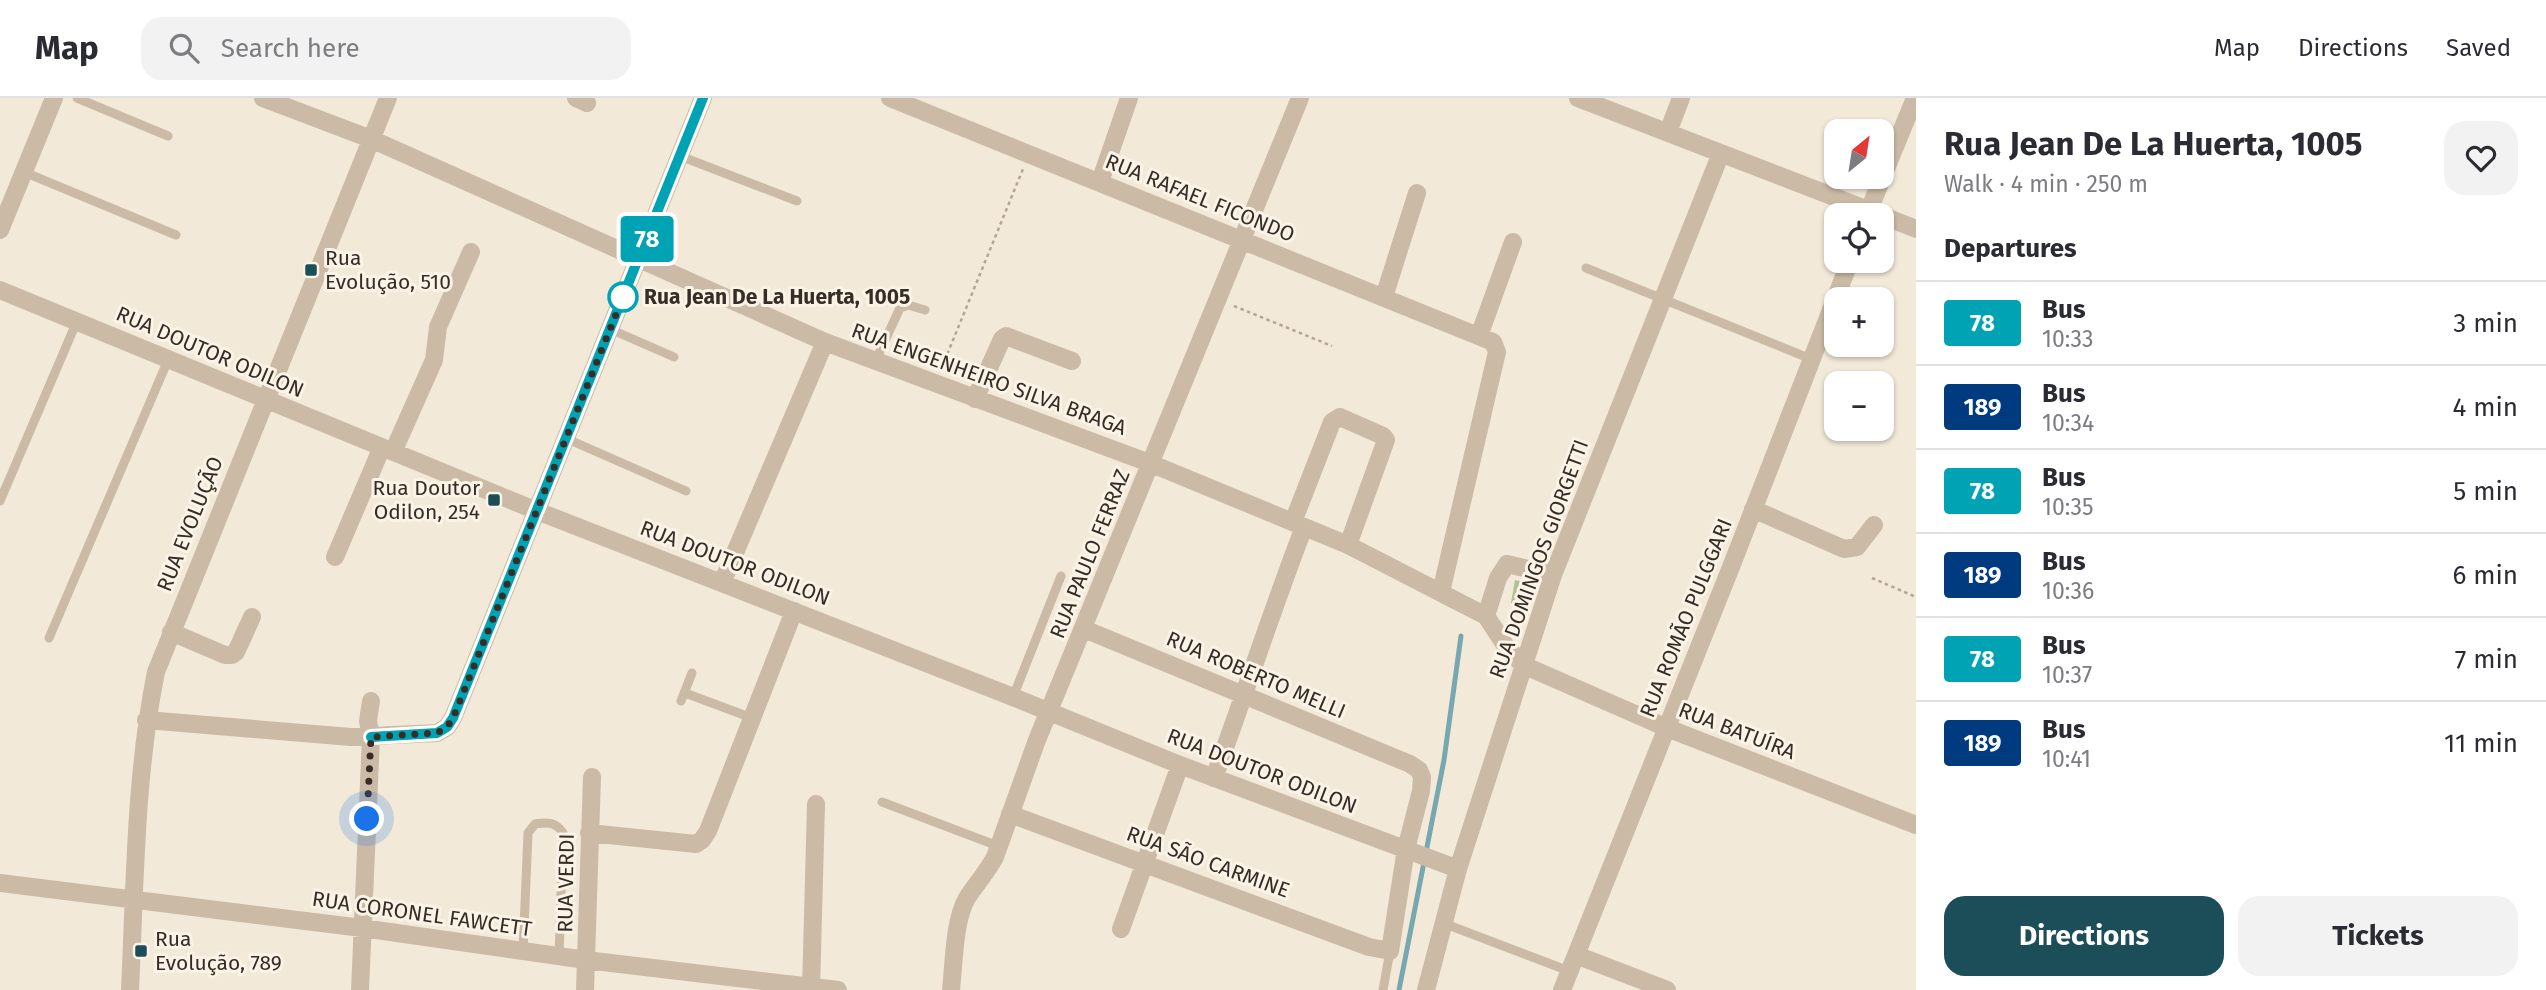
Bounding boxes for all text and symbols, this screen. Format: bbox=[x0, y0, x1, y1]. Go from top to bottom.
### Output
search box bbox=[141, 17, 631, 80]
text: Map bbox=[35, 28, 99, 68]
icon: search bbox=[165, 29, 203, 67]
text: Search here bbox=[221, 33, 360, 64]
text: Map bbox=[2214, 34, 2260, 62]
text: Directions bbox=[2298, 34, 2408, 62]
text: Saved bbox=[2446, 34, 2511, 62]
north arrow bbox=[1824, 119, 1894, 189]
map controls bbox=[1824, 119, 1894, 441]
button: heart bbox=[2444, 121, 2518, 195]
text: Rua Jean De La Huerta, 1005 bbox=[1944, 124, 2363, 164]
street label: RUA RAFAEL FICONDO bbox=[1102, 148, 1298, 248]
text: Walk · 4 min · 250 m bbox=[1944, 170, 2148, 198]
button: locate bbox=[1824, 203, 1894, 273]
line badge: 78 bbox=[616, 216, 678, 262]
text: 78 bbox=[635, 225, 659, 253]
text: Departures bbox=[1944, 233, 2077, 264]
place label: Rua Evolução, 510 bbox=[325, 245, 451, 295]
marker: Rua Evolução, 510 bbox=[303, 262, 319, 278]
marker: Rua Jean De La Huerta, 1005 bbox=[608, 282, 638, 312]
place label: Rua Jean De La Huerta, 1005 bbox=[644, 284, 910, 310]
button: + bbox=[1824, 287, 1894, 357]
text: Bus bbox=[2042, 294, 2085, 325]
street label: RUA DOUTOR ODILON bbox=[112, 301, 308, 403]
text: 3 min bbox=[2453, 308, 2518, 339]
text: 78 bbox=[1970, 309, 1995, 337]
street label: RUA ENGENHEIRO SILVA BRAGA bbox=[848, 317, 1130, 441]
text: 10:33 bbox=[2042, 325, 2093, 353]
button: − bbox=[1824, 371, 1894, 441]
text: Bus bbox=[2042, 378, 2085, 409]
text: 4 min bbox=[2452, 392, 2518, 423]
text: 189 bbox=[1963, 393, 2002, 421]
text: 10:34 bbox=[2042, 409, 2094, 437]
street label: RUA DOMINGOS GIORGETTI bbox=[1484, 436, 1594, 682]
street label: RUA EVOLUÇÃO bbox=[151, 453, 229, 595]
text: Bus bbox=[2042, 462, 2085, 493]
street label: RUA PAULO FERRAZ bbox=[1044, 466, 1136, 642]
place label: Rua Doutor Odilon, 254 bbox=[372, 475, 480, 525]
text: 5 min bbox=[2453, 476, 2518, 507]
text: 78 bbox=[1970, 477, 1995, 505]
marker: Rua Doutor Odilon, 254 bbox=[486, 492, 502, 508]
text: 10:35 bbox=[2042, 493, 2094, 521]
street label: RUA DOUTOR ODILON bbox=[636, 515, 834, 611]
street label: RUA ROMÃO PULGGARI bbox=[1634, 515, 1738, 721]
text: Bus bbox=[2042, 546, 2085, 577]
text: 6 min bbox=[2452, 560, 2518, 591]
text: 189 bbox=[1963, 561, 2002, 589]
text: 10:36 bbox=[2042, 577, 2094, 605]
street label: RUA ROBERTO MELLI bbox=[1163, 626, 1349, 724]
text: Bus bbox=[2042, 630, 2085, 661]
text: 7 min bbox=[2455, 644, 2518, 675]
text: 78 bbox=[1970, 645, 1995, 673]
text: 10:37 bbox=[2042, 661, 2092, 689]
street label: RUA BATUÍRA bbox=[1675, 697, 1799, 765]
text: Bus bbox=[2042, 714, 2085, 745]
street label: RUA DOUTOR ODILON bbox=[1163, 723, 1361, 819]
text: 11 min bbox=[2444, 728, 2518, 759]
text: 189 bbox=[1963, 729, 2002, 757]
text: 10:41 bbox=[2042, 745, 2091, 773]
your location bbox=[349, 801, 384, 836]
street label: RUA SÃO CARMINE bbox=[1123, 820, 1293, 904]
street label: RUA VERDI bbox=[552, 833, 580, 933]
street label: RUA CORONEL FAWCETT bbox=[310, 886, 534, 942]
button: Directions bbox=[1944, 896, 2224, 976]
button: Tickets bbox=[2238, 896, 2518, 976]
place label: Rua Evolução, 789 bbox=[155, 926, 282, 976]
marker: Rua Evolução, 789 bbox=[133, 943, 149, 959]

